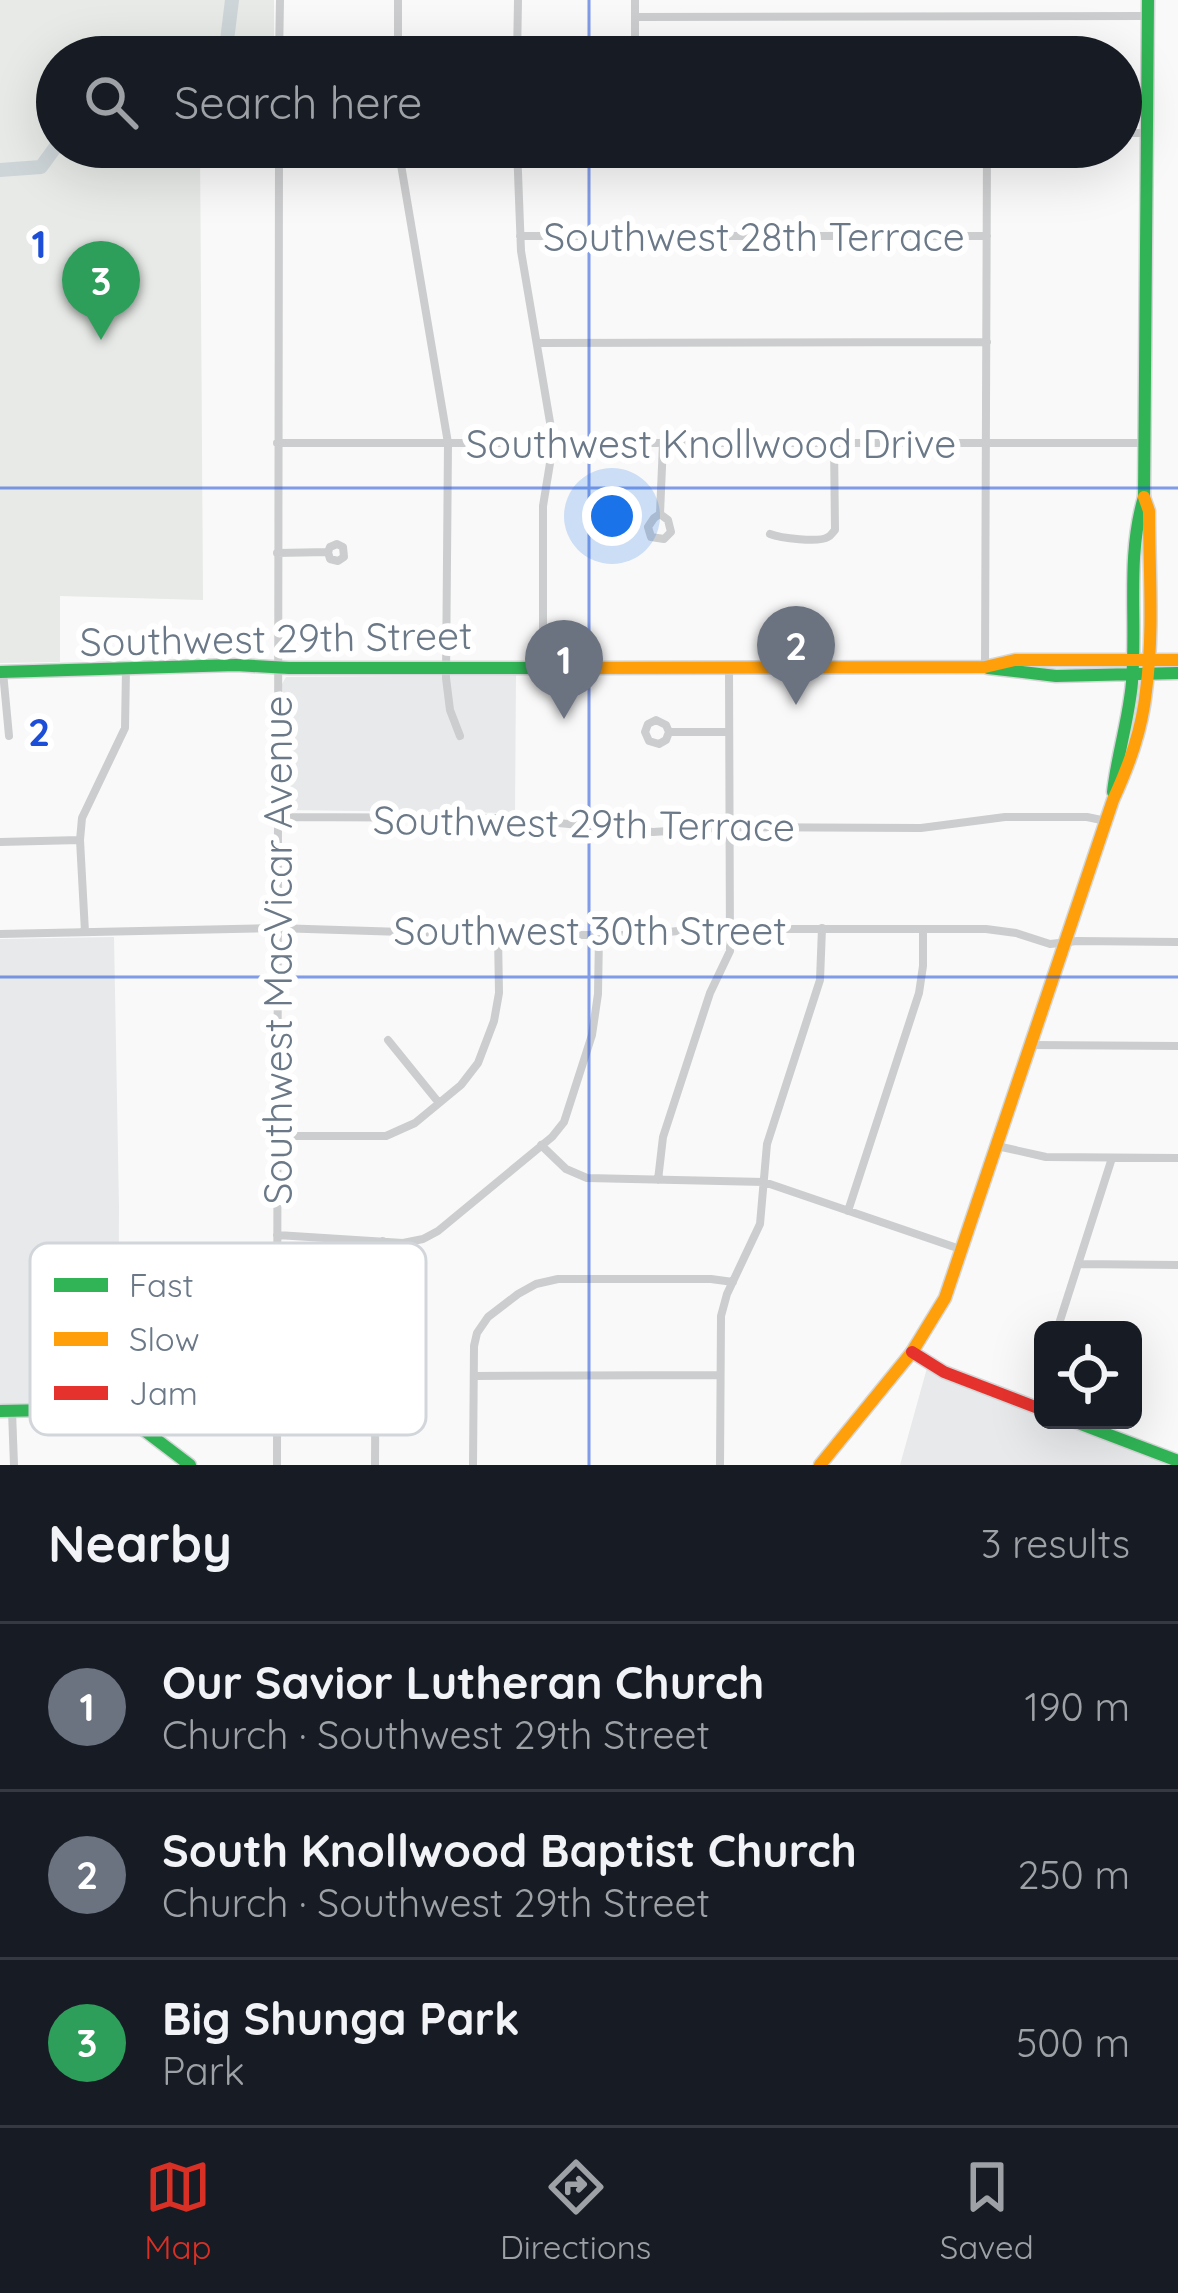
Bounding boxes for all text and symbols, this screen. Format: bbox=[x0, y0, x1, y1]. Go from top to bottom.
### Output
search box bbox=[36, 36, 1142, 168]
icon: search bbox=[78, 69, 144, 135]
text: Search here bbox=[174, 74, 422, 130]
street label: Southwest 28th Terrace bbox=[543, 212, 965, 261]
text: 1 bbox=[31, 219, 47, 268]
pin: 3 bbox=[62, 241, 140, 340]
street label: Southwest Knollwood Drive bbox=[466, 419, 956, 468]
your location bbox=[582, 486, 642, 546]
pin: 2 bbox=[757, 606, 835, 705]
street label: Southwest 29th Street bbox=[79, 610, 473, 666]
pin: 1 bbox=[525, 620, 603, 719]
street label: Southwest MacVicar Avenue bbox=[253, 695, 302, 1205]
text: 2 bbox=[28, 707, 50, 756]
street label: Southwest 29th Terrace bbox=[372, 795, 796, 851]
street label: Southwest 30th Street bbox=[394, 906, 786, 955]
legend bbox=[30, 1243, 426, 1435]
text: Fast bbox=[129, 1264, 194, 1305]
text: Slow bbox=[129, 1318, 200, 1359]
map controls bbox=[1034, 1321, 1142, 1429]
button: locate bbox=[1034, 1321, 1142, 1429]
text: Jam bbox=[129, 1372, 198, 1413]
text: Nearby bbox=[48, 1511, 232, 1575]
text: 3 results bbox=[981, 1519, 1130, 1568]
text: Our Savior Lutheran Church bbox=[162, 1654, 764, 1710]
text: 1 bbox=[79, 1682, 95, 1731]
text: 190 m bbox=[1024, 1682, 1130, 1731]
text: Church · Southwest 29th Street bbox=[162, 1710, 710, 1759]
text: South Knollwood Baptist Church bbox=[162, 1822, 857, 1878]
text: 2 bbox=[76, 1850, 98, 1899]
text: 250 m bbox=[1018, 1850, 1130, 1899]
text: Church · Southwest 29th Street bbox=[162, 1878, 710, 1927]
text: Big Shunga Park bbox=[162, 1990, 520, 2046]
text: 3 bbox=[77, 2018, 97, 2067]
text: 500 m bbox=[1016, 2018, 1130, 2067]
text: Park bbox=[162, 2046, 245, 2095]
tab: Map bbox=[144, 2154, 212, 2267]
tab: Directions bbox=[500, 2154, 651, 2267]
tab: Saved bbox=[940, 2154, 1034, 2267]

